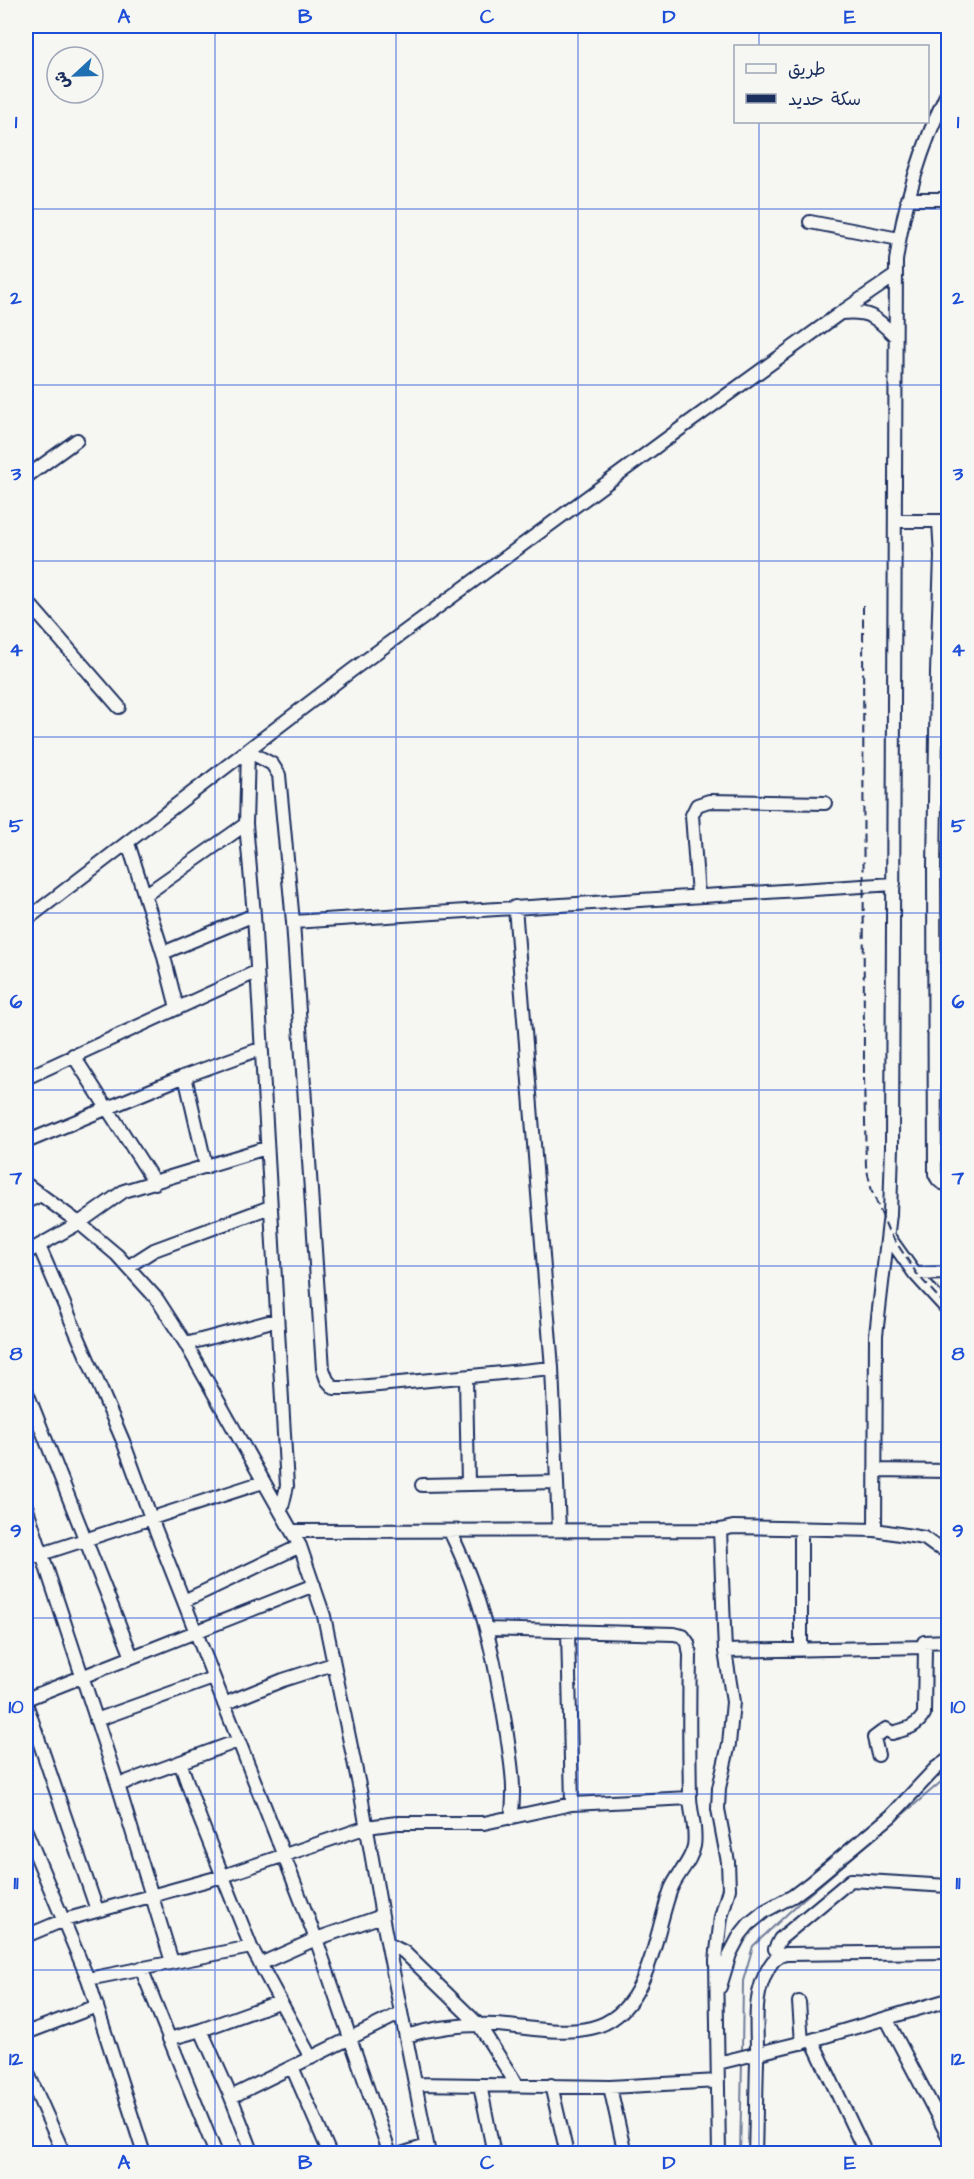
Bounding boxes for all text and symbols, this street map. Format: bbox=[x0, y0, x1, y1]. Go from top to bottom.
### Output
text: A bbox=[118, 3, 131, 31]
text: B bbox=[298, 3, 313, 31]
text: C bbox=[480, 3, 495, 31]
text: D bbox=[663, 3, 676, 31]
text: E bbox=[844, 3, 856, 31]
north arrow bbox=[45, 45, 105, 105]
legend bbox=[734, 45, 929, 123]
text: طريق bbox=[788, 57, 826, 82]
text: ش bbox=[49, 68, 76, 93]
text: سكة حديد bbox=[788, 87, 861, 112]
text: 1 bbox=[15, 108, 18, 136]
text: 1 bbox=[957, 108, 960, 136]
text: 2 bbox=[9, 284, 22, 312]
text: 2 bbox=[951, 284, 964, 312]
text: 3 bbox=[10, 460, 22, 488]
text: 3 bbox=[952, 460, 964, 488]
text: 4 bbox=[9, 636, 23, 664]
text: 4 bbox=[951, 636, 965, 664]
text: 5 bbox=[9, 812, 24, 840]
text: 5 bbox=[951, 812, 966, 840]
text: 6 bbox=[10, 988, 23, 1016]
text: 6 bbox=[952, 988, 965, 1016]
text: 7 bbox=[9, 1164, 23, 1192]
text: 7 bbox=[951, 1164, 965, 1192]
text: 8 bbox=[10, 1340, 23, 1368]
text: 8 bbox=[952, 1340, 965, 1368]
text: 9 bbox=[10, 1517, 22, 1545]
text: 9 bbox=[952, 1517, 964, 1545]
text: 10 bbox=[8, 1693, 24, 1721]
text: 10 bbox=[950, 1693, 966, 1721]
text: 11 bbox=[13, 1869, 19, 1897]
text: 11 bbox=[955, 1869, 961, 1897]
text: 12 bbox=[9, 2045, 24, 2073]
text: 12 bbox=[951, 2045, 966, 2073]
text: A bbox=[118, 2149, 131, 2177]
text: B bbox=[298, 2149, 313, 2177]
text: C bbox=[480, 2149, 495, 2177]
text: D bbox=[663, 2149, 676, 2177]
text: E bbox=[844, 2149, 856, 2177]

